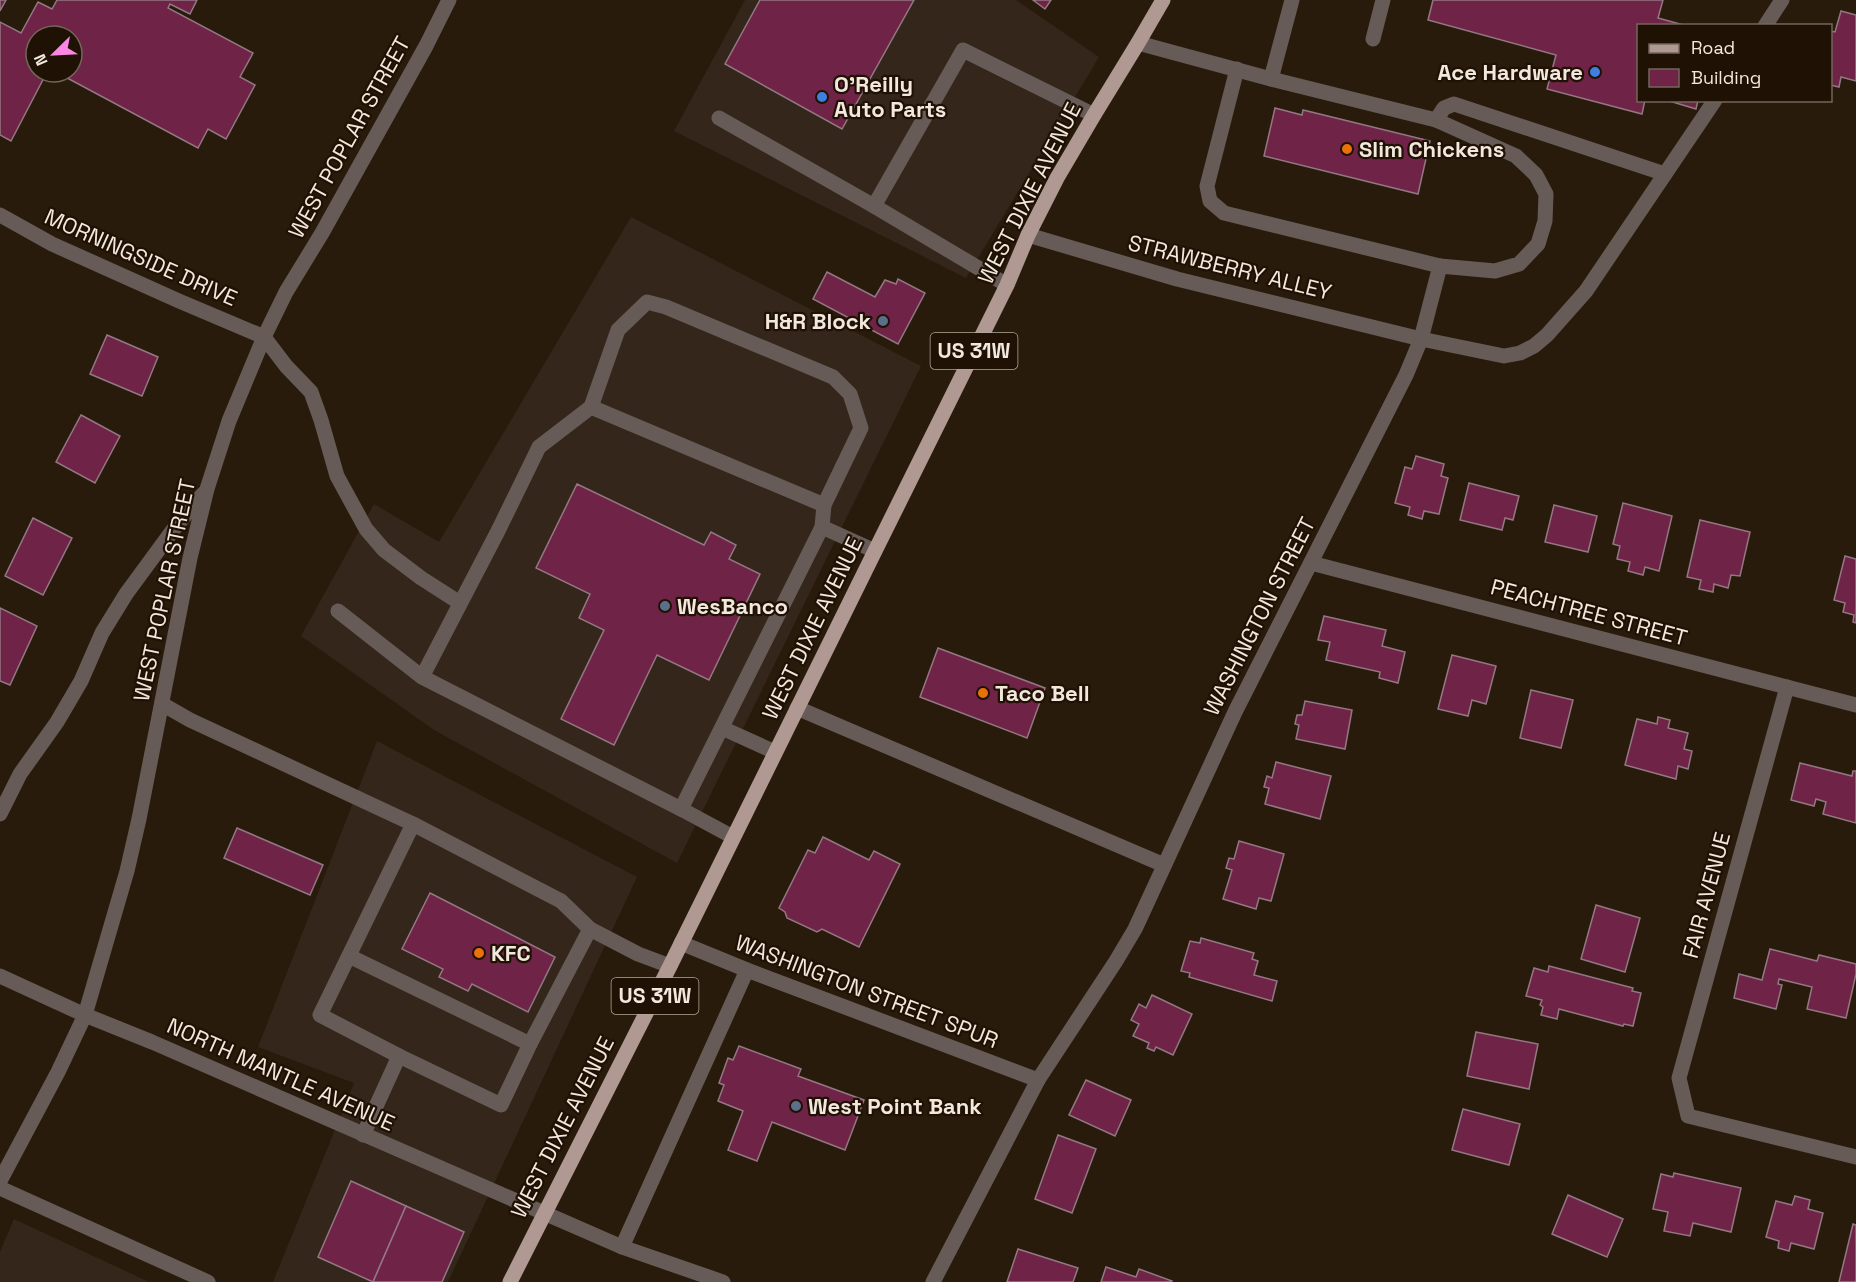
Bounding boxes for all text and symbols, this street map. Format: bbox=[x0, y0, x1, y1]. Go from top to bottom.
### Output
north arrow bbox=[24, 24, 84, 84]
legend bbox=[1637, 24, 1832, 102]
street label: WEST POPLAR STREET bbox=[282, 31, 416, 243]
text: Road bbox=[1691, 36, 1735, 59]
text: N bbox=[29, 51, 53, 69]
place label: Ace Hardware bbox=[1437, 58, 1583, 86]
marker: Ace Hardware bbox=[1588, 65, 1602, 79]
text: Building bbox=[1691, 66, 1761, 89]
place label: O'Reilly Auto Parts bbox=[834, 70, 946, 123]
marker: O'Reilly Auto Parts bbox=[815, 90, 829, 104]
street label: WEST DIXIE AVENUE bbox=[971, 98, 1087, 288]
place label: Slim Chickens bbox=[1359, 135, 1504, 163]
marker: Slim Chickens bbox=[1340, 142, 1354, 156]
street label: MORNINGSIDE DRIVE bbox=[40, 202, 242, 312]
street label: STRAWBERRY ALLEY bbox=[1125, 228, 1335, 306]
place label: H&R Block bbox=[765, 307, 872, 335]
marker: H&R Block bbox=[876, 314, 890, 328]
road number: US 31W bbox=[930, 333, 1018, 369]
street label: WEST POPLAR STREET bbox=[127, 476, 201, 704]
street label: WASHINGTON STREET bbox=[1197, 512, 1321, 720]
street label: WEST DIXIE AVENUE bbox=[756, 532, 868, 724]
street label: PEACHTREE STREET bbox=[1488, 572, 1690, 652]
place label: WesBanco bbox=[677, 592, 788, 620]
marker: WesBanco bbox=[658, 599, 672, 613]
place label: Taco Bell bbox=[995, 679, 1090, 707]
marker: Taco Bell bbox=[976, 686, 990, 700]
street label: FAIR AVENUE bbox=[1676, 829, 1736, 961]
street label: WASHINGTON STREET SPUR bbox=[732, 928, 1002, 1054]
place label: KFC bbox=[491, 939, 531, 967]
marker: KFC bbox=[472, 946, 486, 960]
road number: US 31W bbox=[612, 978, 698, 1014]
street label: NORTH MANTLE AVENUE bbox=[163, 1011, 399, 1137]
street label: WEST DIXIE AVENUE bbox=[504, 1032, 620, 1222]
place label: West Point Bank bbox=[808, 1092, 982, 1120]
marker: West Point Bank bbox=[789, 1099, 803, 1113]

